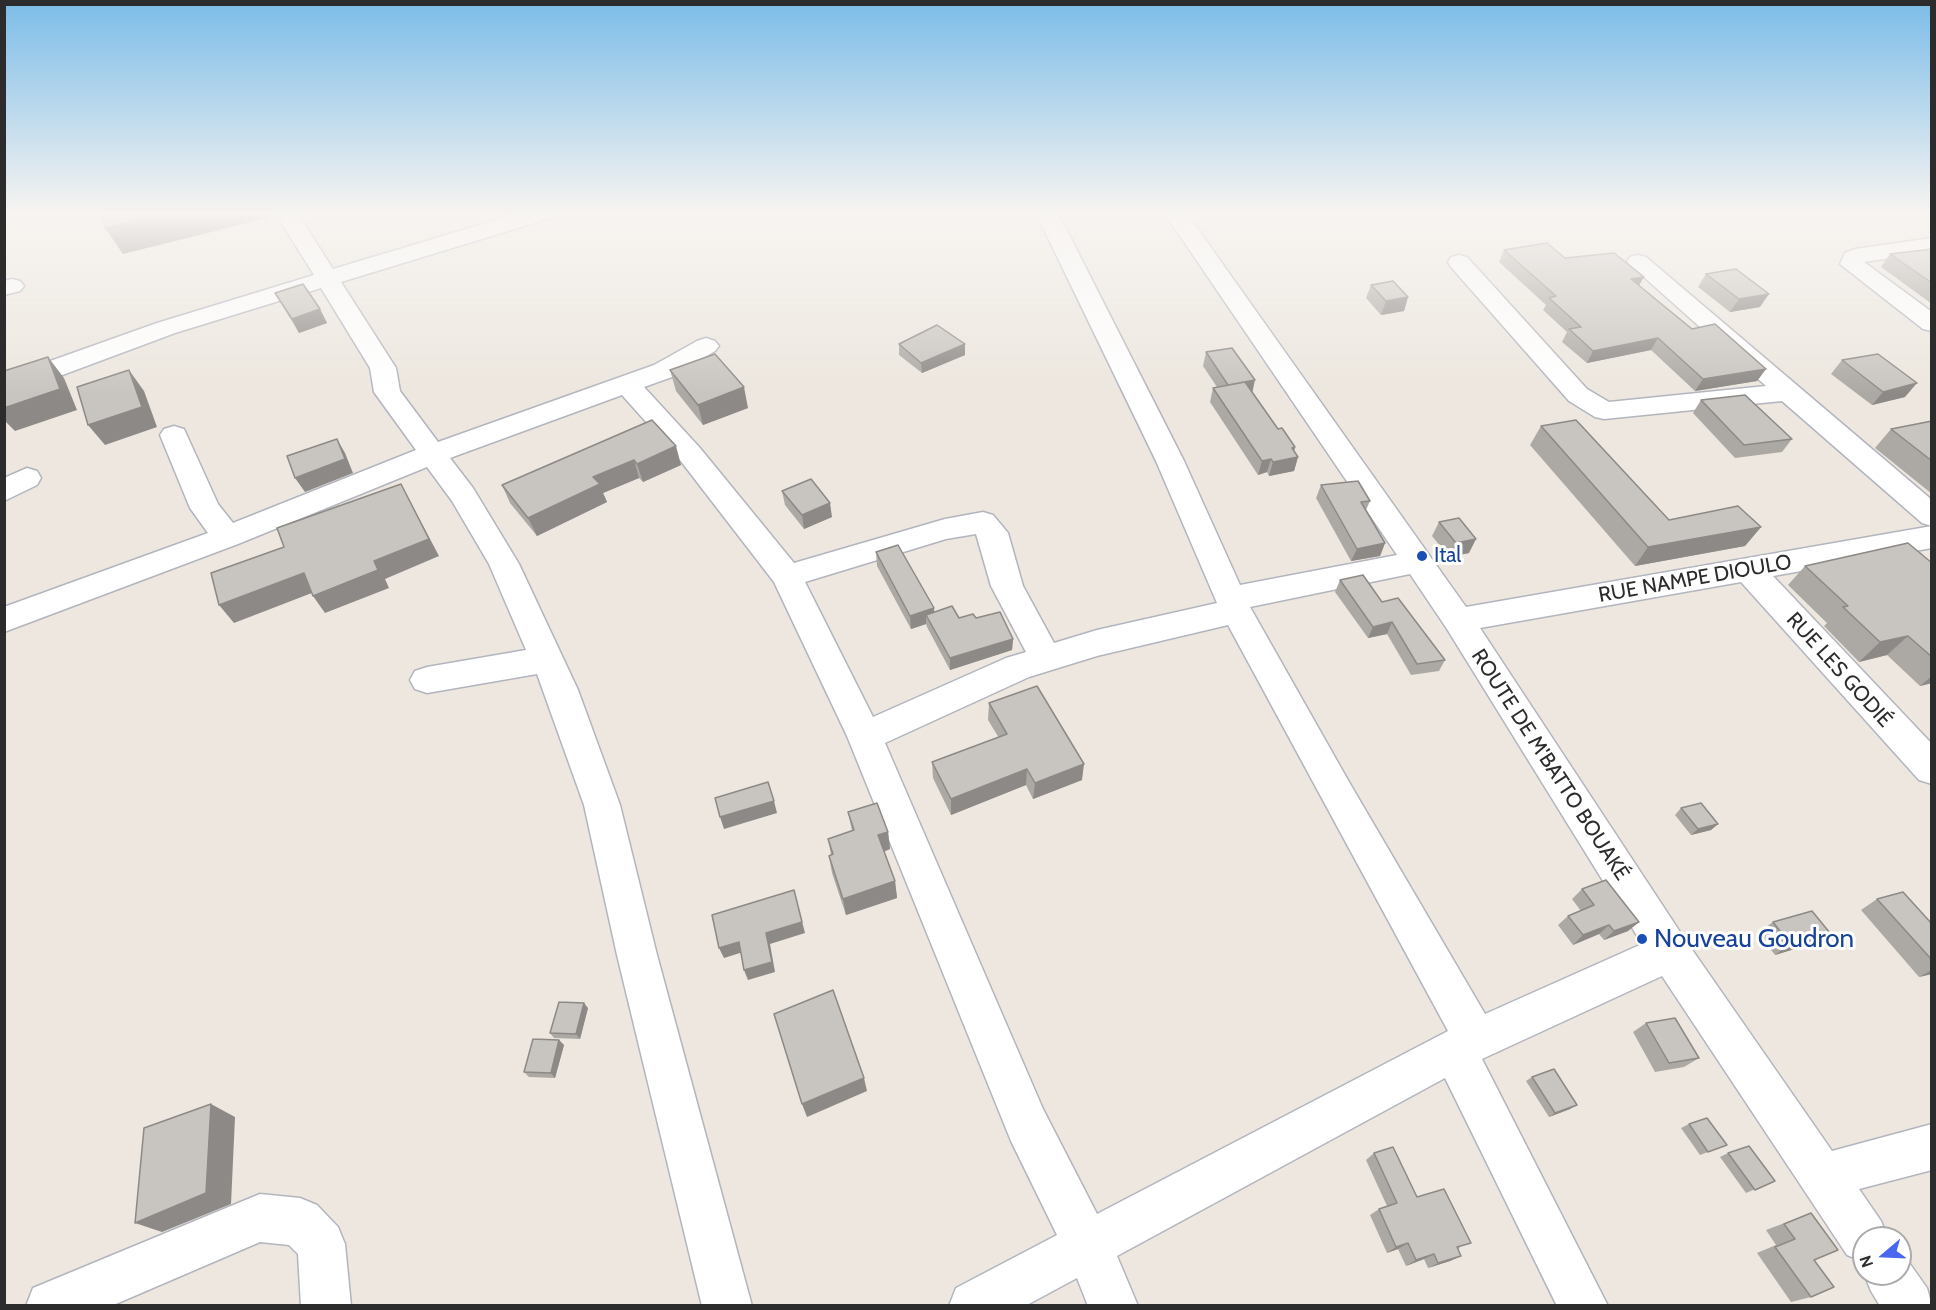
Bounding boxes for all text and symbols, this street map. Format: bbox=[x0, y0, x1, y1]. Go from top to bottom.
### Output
place label: Ital bbox=[1434, 543, 1461, 569]
marker: Ital bbox=[1415, 549, 1429, 563]
street label: RUE NAMPE DIOULO bbox=[1597, 550, 1793, 608]
street label: RUE LES GODIÉ bbox=[1781, 607, 1897, 733]
street label: ROUTE DE M'BATTO BOUAKÉ bbox=[1466, 645, 1634, 885]
place label: Nouveau Goudron bbox=[1654, 923, 1854, 955]
marker: Nouveau Goudron bbox=[1635, 932, 1649, 946]
north arrow bbox=[1852, 1226, 1912, 1286]
text: N bbox=[1856, 1253, 1877, 1270]

